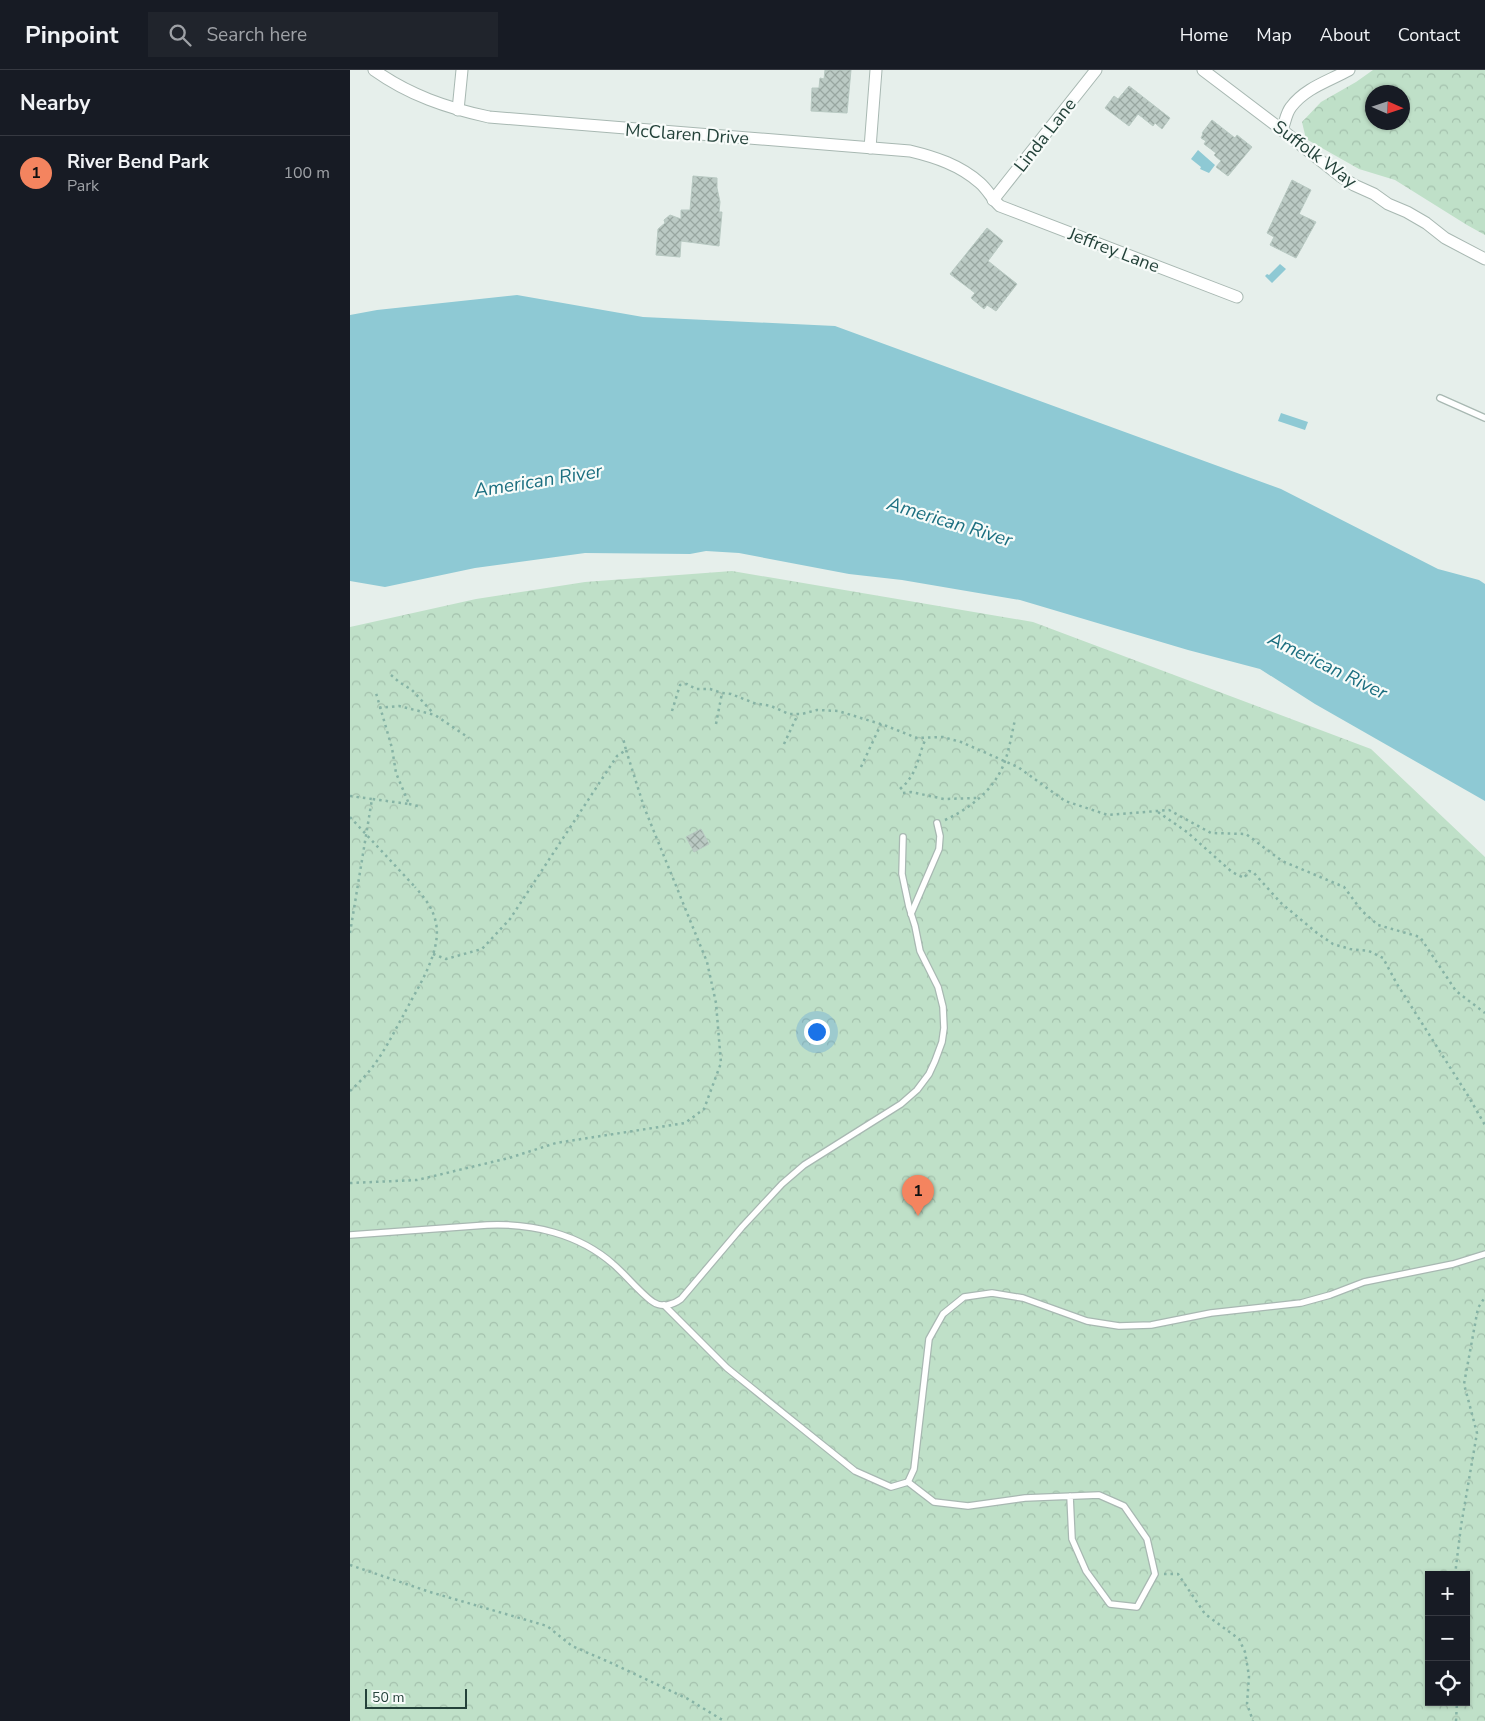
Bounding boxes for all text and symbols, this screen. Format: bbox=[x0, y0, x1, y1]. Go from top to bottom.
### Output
search box bbox=[148, 12, 498, 57]
text: Pinpoint bbox=[25, 19, 118, 51]
icon: search bbox=[166, 21, 194, 49]
text: Search here bbox=[206, 22, 307, 48]
text: Home bbox=[1180, 23, 1228, 47]
text: Map bbox=[1256, 23, 1292, 47]
text: About bbox=[1320, 23, 1370, 47]
text: Contact bbox=[1398, 23, 1460, 47]
north arrow bbox=[1365, 85, 1410, 130]
text: Nearby bbox=[20, 89, 90, 117]
street label: Linda Lane bbox=[1008, 93, 1082, 177]
street label: Suffolk Way bbox=[1268, 115, 1362, 194]
street label: McClaren Drive bbox=[624, 118, 750, 150]
text: River Bend Park bbox=[67, 149, 209, 175]
text: 1 bbox=[31, 162, 41, 184]
text: 100 m bbox=[283, 162, 330, 184]
text: Park bbox=[67, 175, 99, 197]
street label: Jeffrey Lane bbox=[1064, 221, 1163, 278]
water label: American River bbox=[471, 458, 605, 504]
water label: American River bbox=[883, 490, 1017, 554]
water label: American River bbox=[1263, 625, 1393, 707]
your location bbox=[804, 1019, 830, 1045]
pin: 1 bbox=[902, 1175, 934, 1216]
map controls bbox=[1425, 1571, 1470, 1706]
button: + bbox=[1425, 1571, 1470, 1616]
button: − bbox=[1425, 1616, 1470, 1661]
button: locate bbox=[1425, 1661, 1470, 1706]
scale bar bbox=[365, 1686, 468, 1709]
text: 50 m bbox=[372, 1688, 404, 1707]

